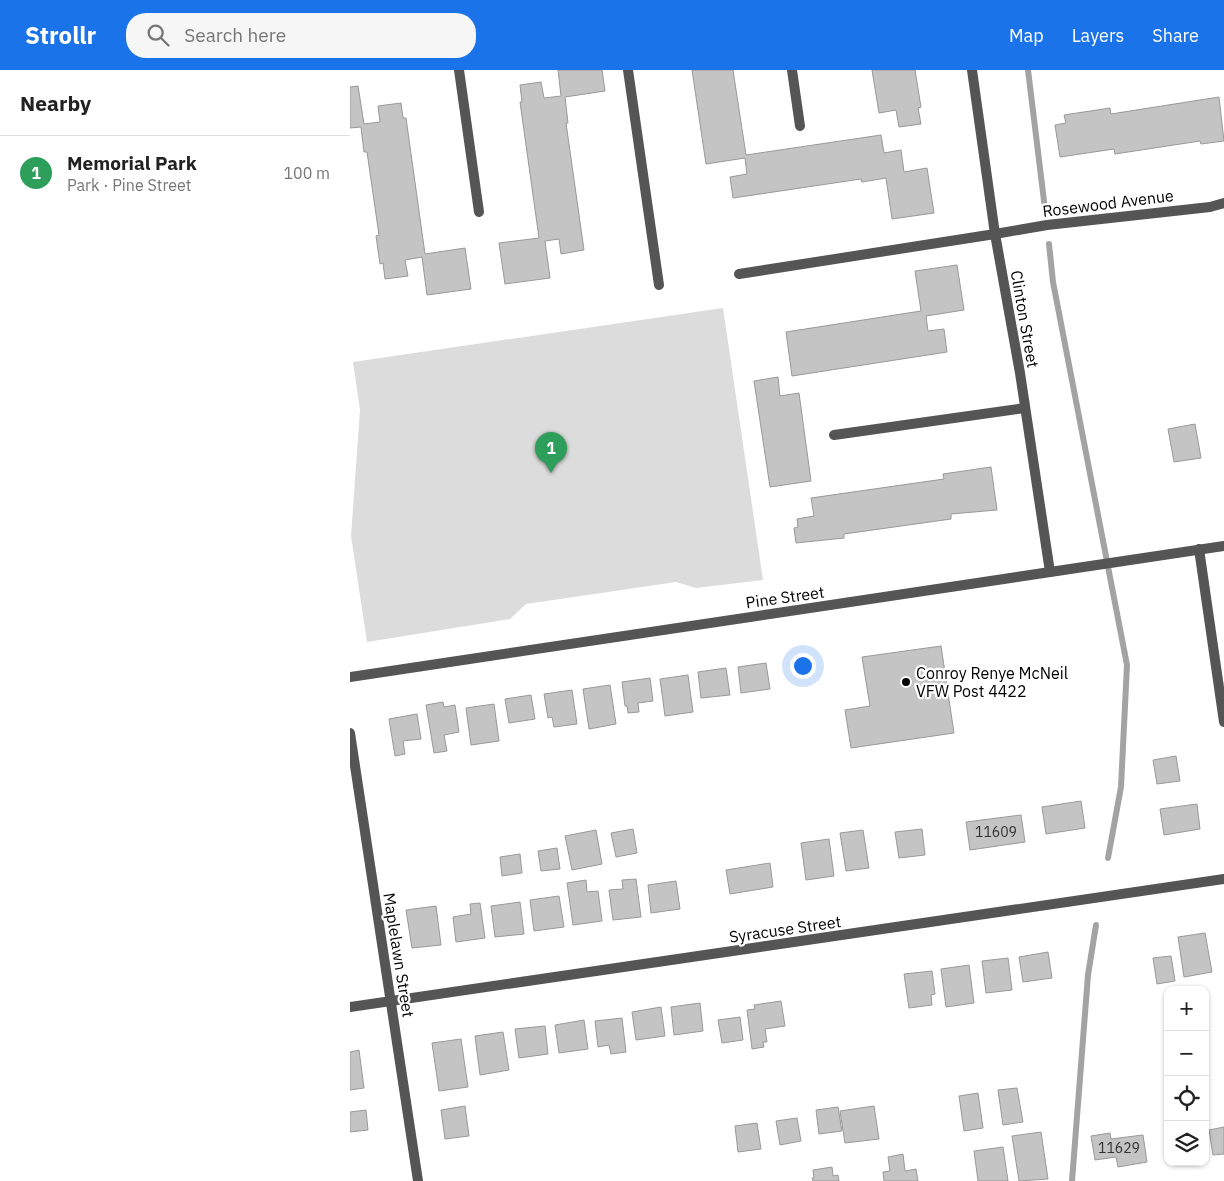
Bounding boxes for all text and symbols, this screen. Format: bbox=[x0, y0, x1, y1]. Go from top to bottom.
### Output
search box bbox=[126, 13, 476, 58]
text: Strollr bbox=[25, 19, 96, 51]
icon: search bbox=[144, 21, 172, 49]
text: Search here bbox=[184, 23, 286, 47]
text: Map bbox=[1009, 24, 1044, 47]
text: Layers bbox=[1072, 24, 1124, 47]
text: Share bbox=[1152, 24, 1199, 47]
text: Nearby bbox=[20, 89, 91, 117]
text: Memorial Park bbox=[67, 151, 197, 175]
text: 1 bbox=[31, 163, 41, 183]
text: 100 m bbox=[283, 163, 330, 183]
text: Park · Pine Street bbox=[67, 175, 191, 195]
street label: Rosewood Avenue bbox=[1041, 185, 1175, 221]
street label: Clinton Street bbox=[1007, 269, 1043, 369]
pin: 1 bbox=[535, 432, 567, 473]
street label: Pine Street bbox=[744, 582, 826, 612]
your location bbox=[790, 653, 816, 679]
place label: Conroy Renye McNeil VFW Post 4422 bbox=[916, 663, 1068, 701]
marker: Conroy Renye McNeil VFW Post 4422 bbox=[900, 676, 912, 688]
house number: 11609 bbox=[975, 823, 1017, 841]
street label: Maplelawn Street bbox=[379, 891, 419, 1019]
street label: Syracuse Street bbox=[728, 911, 842, 947]
map controls bbox=[1164, 986, 1209, 1166]
button: + bbox=[1164, 986, 1209, 1031]
button: − bbox=[1164, 1031, 1209, 1076]
button: locate bbox=[1164, 1076, 1209, 1121]
button: layers bbox=[1164, 1121, 1209, 1166]
house number: 11629 bbox=[1098, 1139, 1140, 1157]

